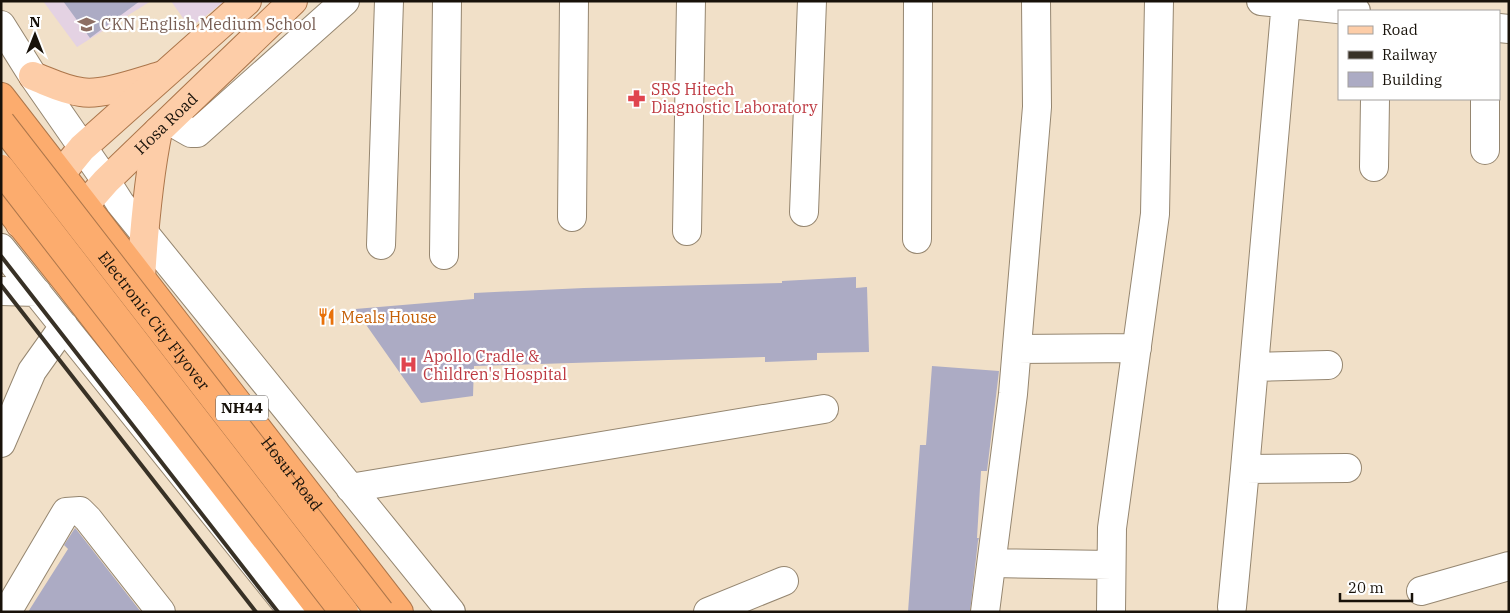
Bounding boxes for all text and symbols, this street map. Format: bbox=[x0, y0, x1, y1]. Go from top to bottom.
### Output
north arrow bbox=[10, 10, 60, 60]
legend bbox=[1338, 10, 1500, 100]
text: N bbox=[29, 13, 41, 31]
school or university icon: CKN English Medium School bbox=[77, 14, 97, 34]
place label: CKN English Medium School bbox=[101, 14, 317, 34]
text: Road bbox=[1382, 20, 1418, 39]
text: Railway bbox=[1382, 45, 1437, 64]
text: Building bbox=[1382, 70, 1442, 89]
place label: SRS Hitech Diagnostic Laboratory bbox=[651, 79, 818, 117]
street label: Hosa Road bbox=[130, 88, 202, 158]
pharmacy icon: SRS Hitech Diagnostic Laboratory bbox=[627, 88, 647, 108]
street label: Electronic City Flyover bbox=[94, 247, 214, 394]
restaurant icon: Meals House bbox=[317, 307, 337, 327]
place label: Meals House bbox=[341, 307, 437, 327]
place label: Apollo Cradle & Children's Hospital bbox=[423, 346, 567, 384]
hospital icon: Apollo Cradle & Children's Hospital bbox=[399, 355, 419, 375]
road number: NH44 bbox=[216, 396, 268, 420]
street label: Hosur Road bbox=[257, 433, 327, 515]
scale bar bbox=[1340, 570, 1412, 602]
text: 20 m bbox=[1348, 578, 1384, 597]

